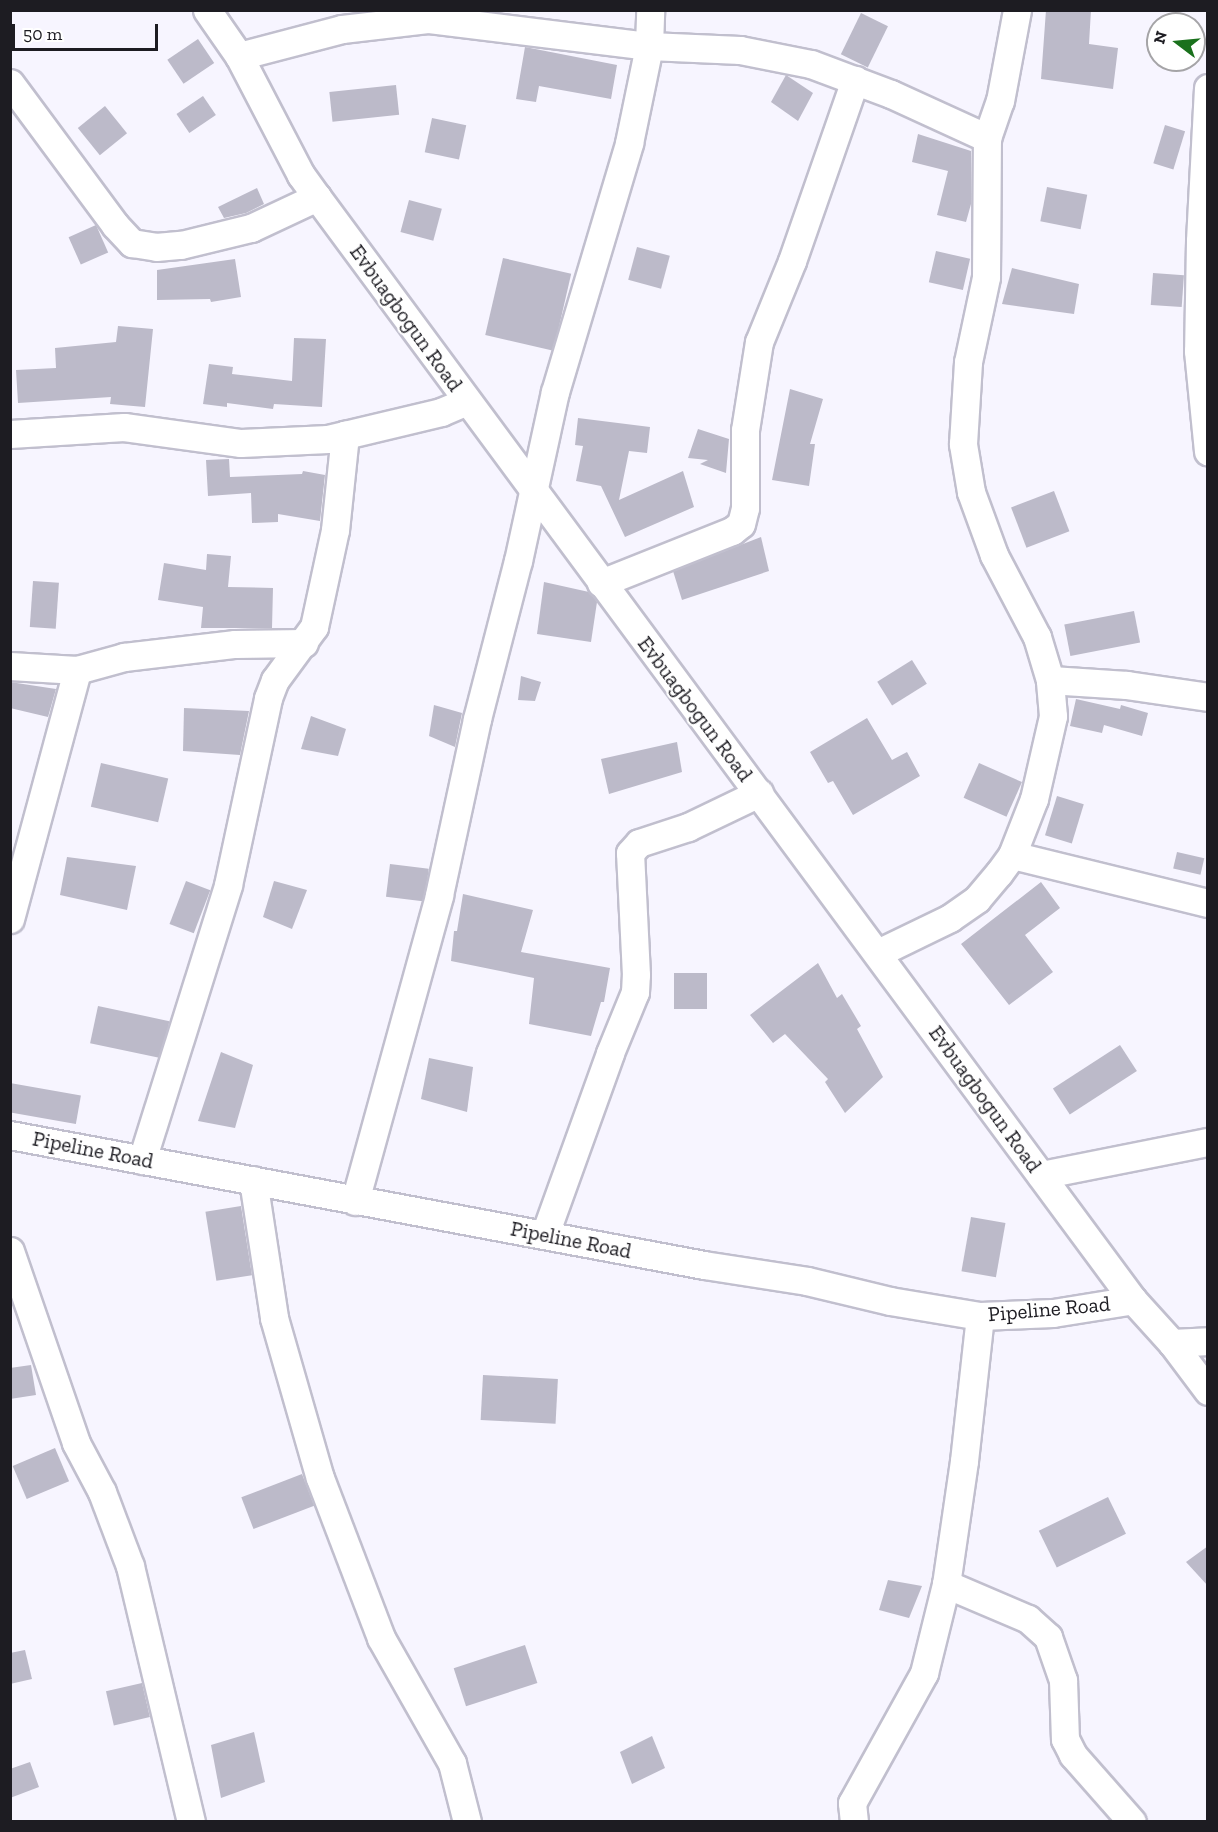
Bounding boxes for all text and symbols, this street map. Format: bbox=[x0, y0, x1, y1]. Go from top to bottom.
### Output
scale bar bbox=[15, 12, 160, 50]
north arrow bbox=[1146, 12, 1206, 72]
text: 50 m bbox=[23, 23, 62, 45]
text: N bbox=[1149, 29, 1171, 46]
street label: Evbuagbogun Road bbox=[344, 240, 468, 396]
street label: Evbuagbogun Road bbox=[632, 632, 758, 786]
street label: Evbuagbogun Road bbox=[923, 1021, 1047, 1177]
street label: Pipeline Road bbox=[30, 1126, 156, 1174]
street label: Pipeline Road bbox=[508, 1216, 634, 1264]
street label: Pipeline Road bbox=[987, 1291, 1111, 1327]

